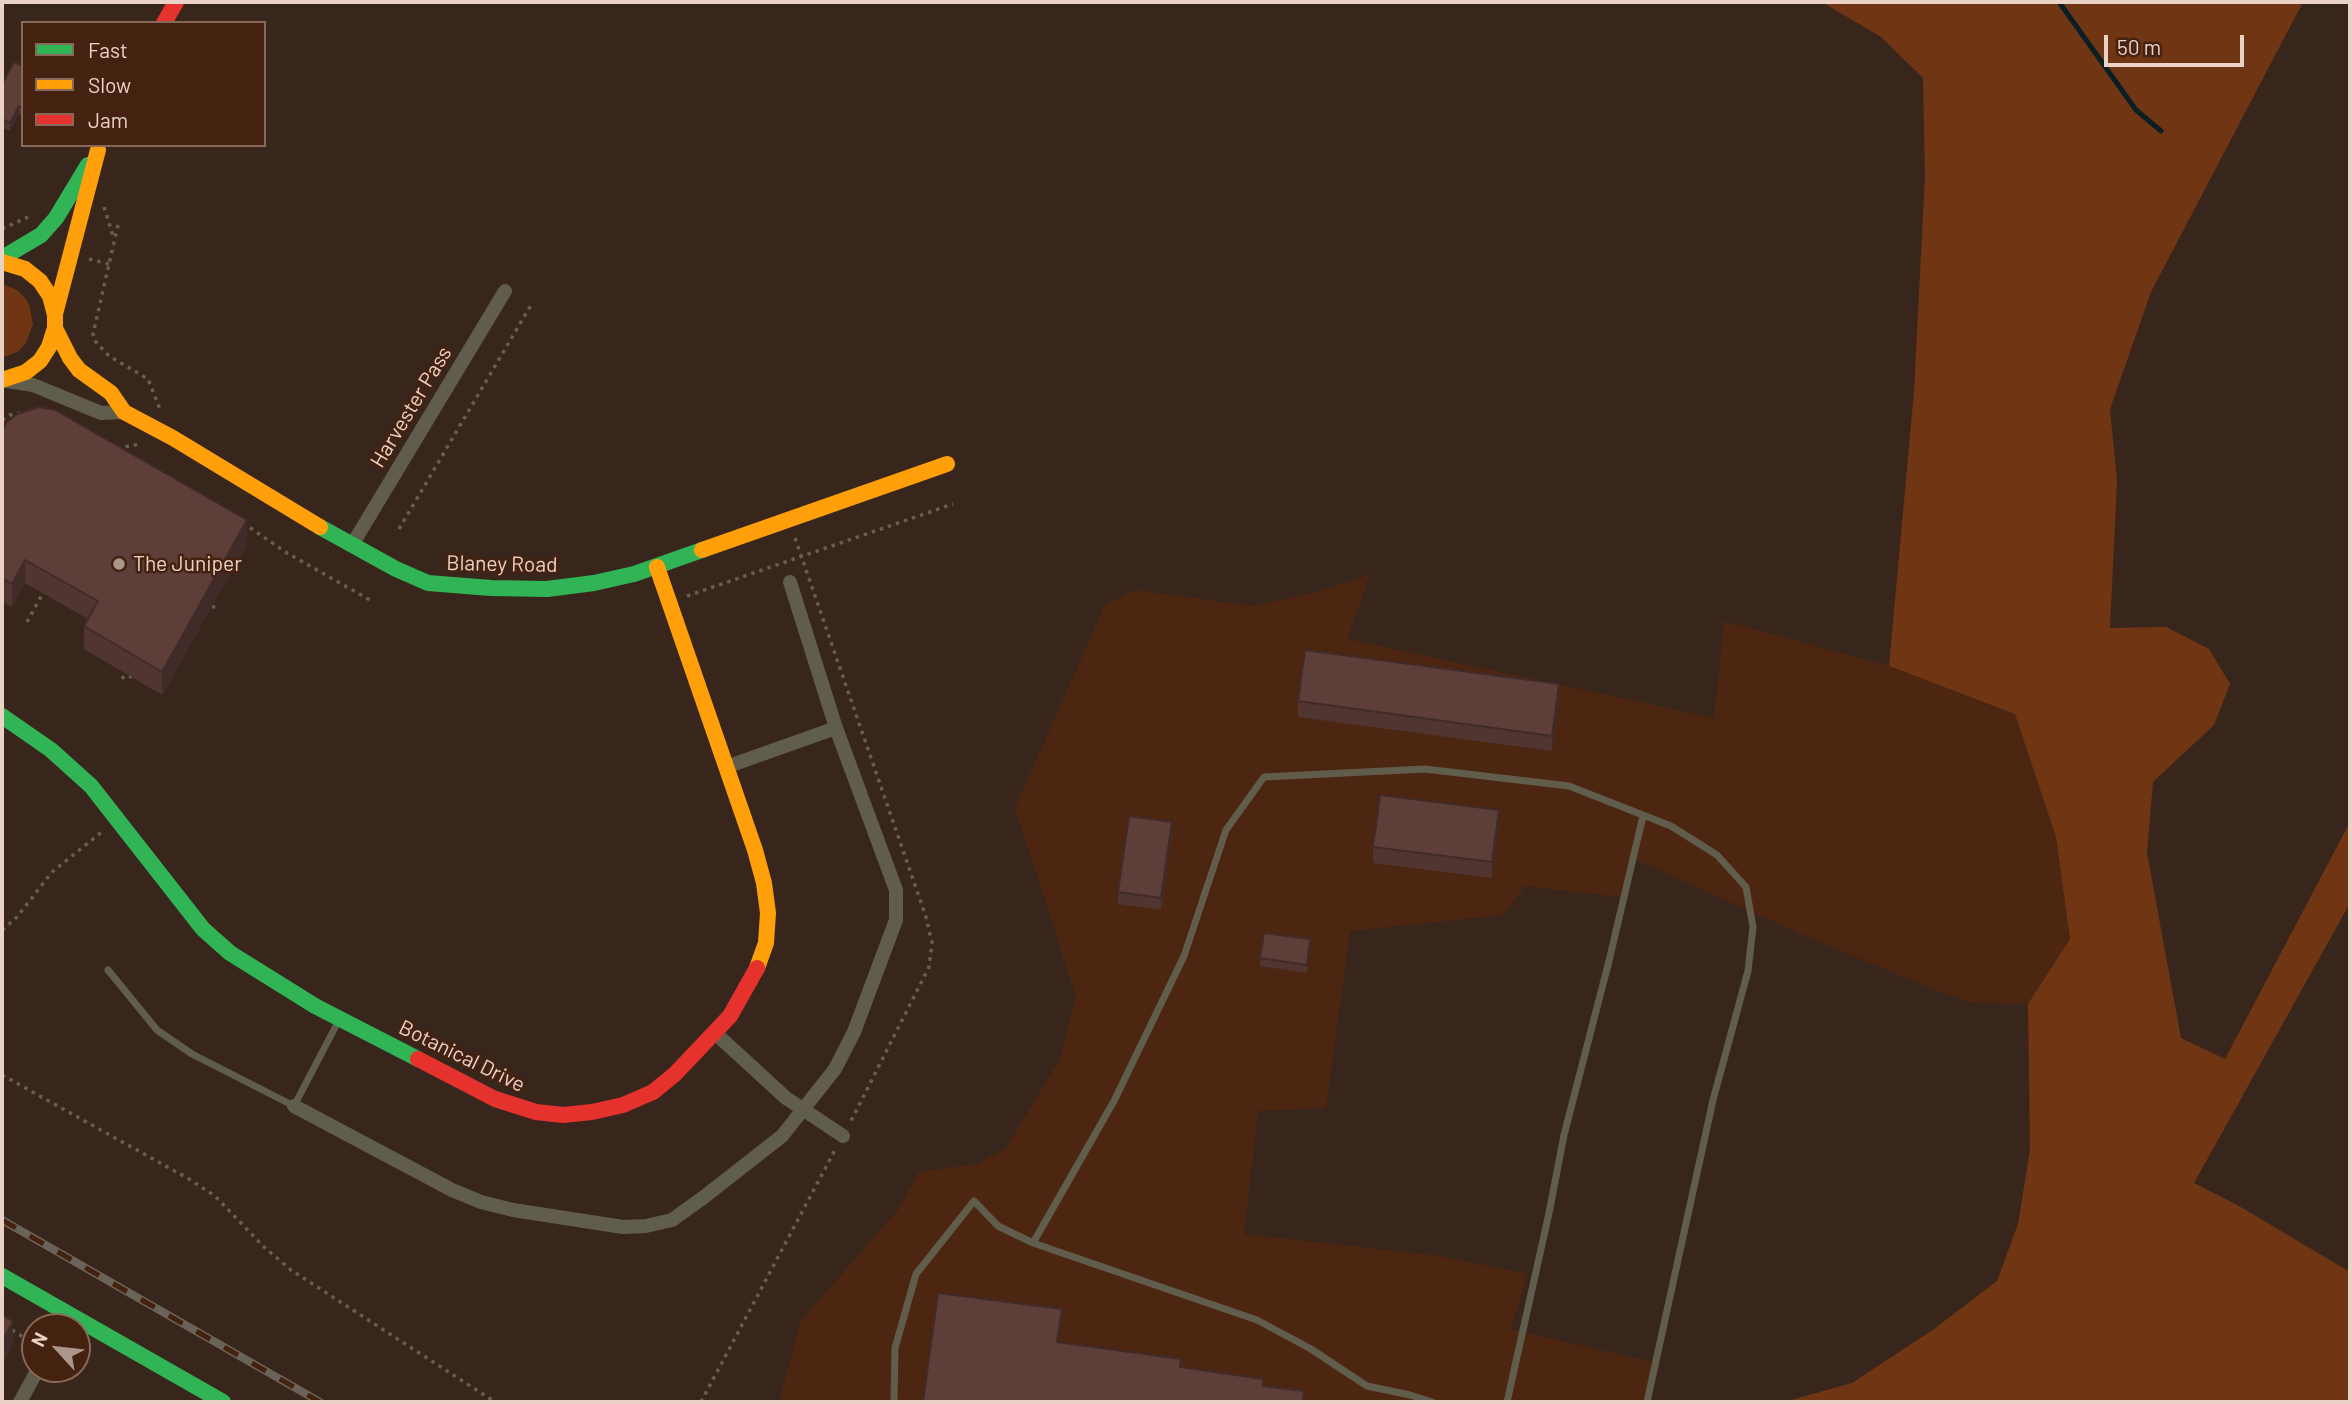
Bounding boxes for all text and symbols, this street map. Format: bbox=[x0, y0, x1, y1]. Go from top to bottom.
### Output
legend bbox=[21, 21, 266, 147]
scale bar bbox=[2107, 21, 2247, 65]
text: 50 m bbox=[2117, 34, 2161, 59]
text: Fast bbox=[88, 37, 128, 62]
text: Slow bbox=[88, 72, 131, 97]
text: Jam bbox=[88, 107, 128, 132]
street label: Harvester Pass bbox=[365, 342, 457, 472]
street label: Blaney Road bbox=[446, 550, 558, 578]
place label: The Juniper bbox=[133, 551, 242, 577]
marker: The Juniper bbox=[111, 556, 127, 572]
street label: Botanical Drive bbox=[395, 1015, 529, 1097]
north arrow bbox=[21, 1313, 91, 1383]
text: N bbox=[26, 1328, 52, 1350]

